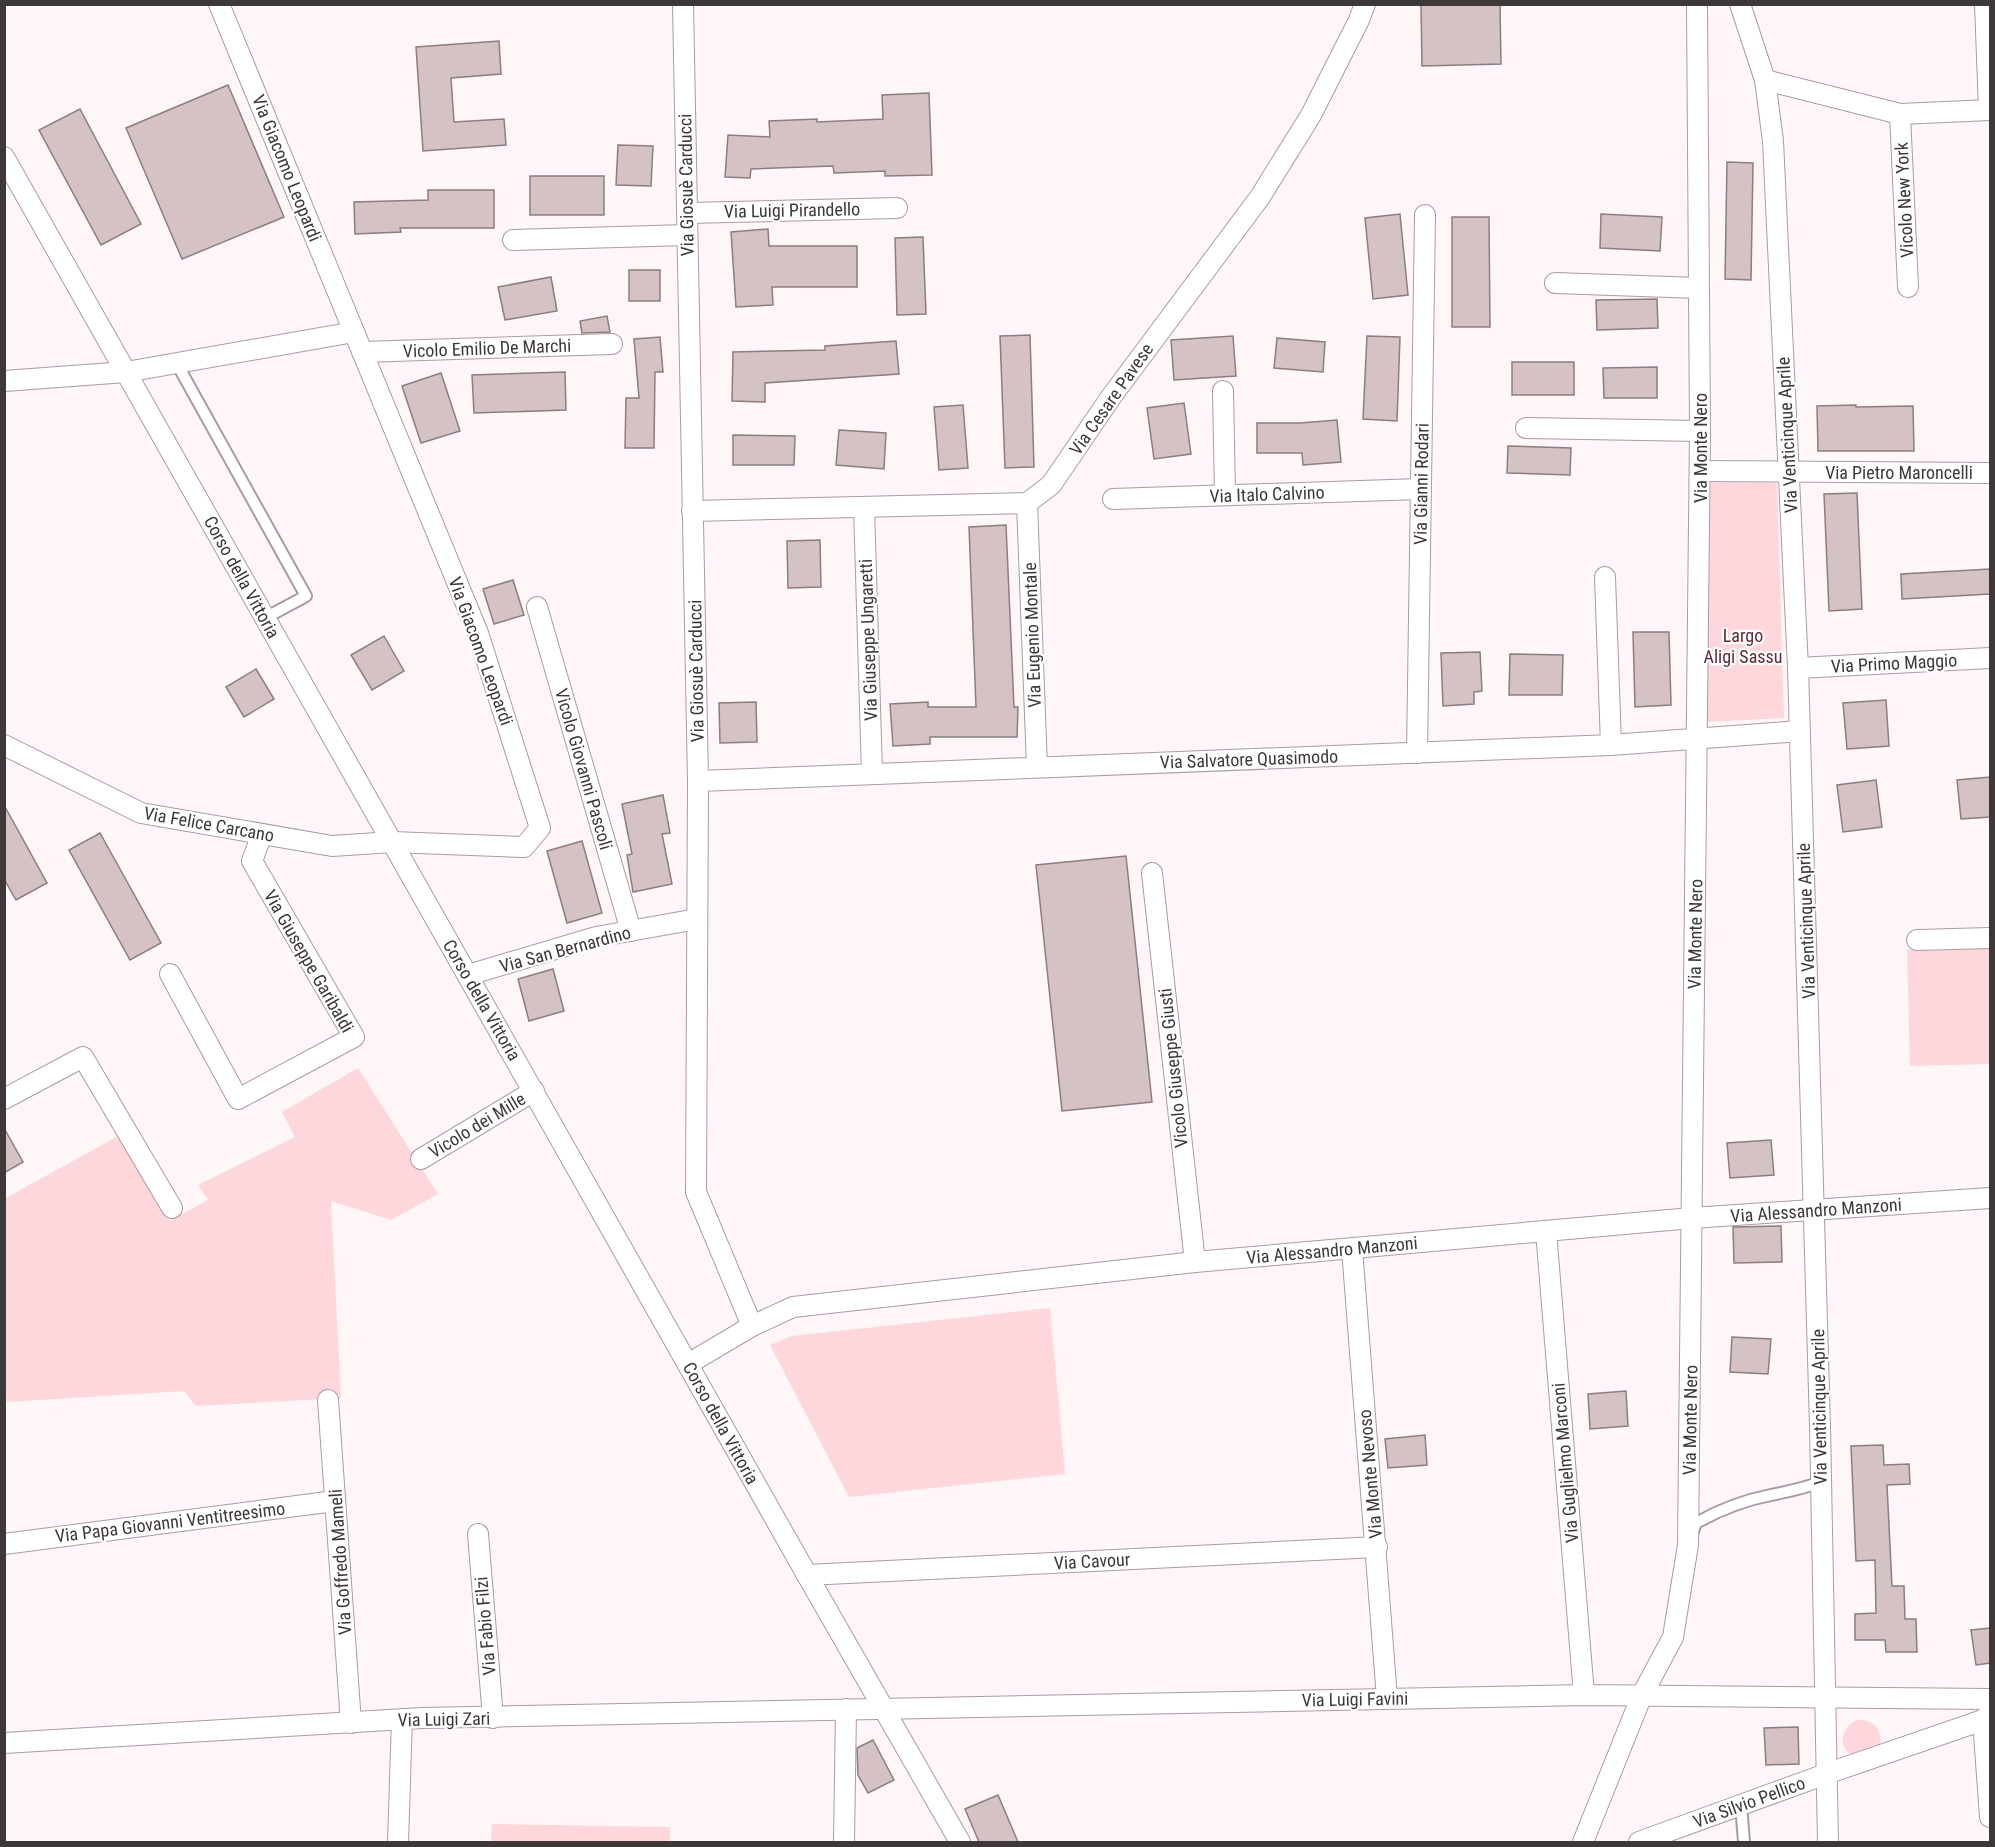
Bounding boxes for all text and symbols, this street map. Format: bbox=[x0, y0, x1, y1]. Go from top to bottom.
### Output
street label: Via Giacomo Leopardi bbox=[248, 92, 326, 244]
street label: Via Giosuè Carducci bbox=[674, 113, 698, 257]
street label: Vicolo New York bbox=[1890, 142, 1918, 258]
street label: Via Luigi Pirandello bbox=[724, 198, 860, 222]
street label: Vicolo Emilio De Marchi bbox=[402, 335, 572, 361]
street label: Via Cesare Pavese bbox=[1065, 339, 1157, 459]
street label: Via Venticinque Aprile bbox=[1772, 356, 1802, 514]
street label: Via Monte Nero bbox=[1690, 393, 1711, 503]
street label: Via Gianni Rodari bbox=[1409, 423, 1433, 545]
street label: Via Pietro Maroncelli bbox=[1825, 462, 1973, 483]
street label: Via Italo Calvino bbox=[1209, 481, 1325, 507]
street label: Corso della Vittoria bbox=[200, 512, 284, 642]
street label: Via Giuseppe Ungaretti bbox=[855, 559, 881, 721]
street label: Via Eugenio Montale bbox=[1019, 562, 1045, 708]
street label: Via Giacomo Leopardi bbox=[444, 574, 518, 728]
street label: Via Giosuè Carducci bbox=[684, 599, 708, 743]
park label: Largo Aligi Sassu bbox=[1704, 625, 1782, 667]
street label: Via Primo Maggio bbox=[1830, 649, 1958, 677]
street label: Vicolo Giovanni Pascoli bbox=[551, 686, 617, 852]
street label: Via Salvatore Quasimodo bbox=[1160, 745, 1338, 773]
street label: Via Felice Carcano bbox=[142, 802, 276, 846]
street label: Via Venticinque Aprile bbox=[1793, 843, 1819, 999]
street label: Via Monte Nero bbox=[1684, 879, 1706, 989]
street label: Via Giuseppe Garibaldi bbox=[260, 886, 358, 1036]
street label: Via San Bernardino bbox=[497, 921, 633, 977]
street label: Corso della Vittoria bbox=[439, 936, 525, 1064]
street label: Vicolo Giuseppe Giusti bbox=[1154, 987, 1192, 1149]
street label: Vicolo dei Mille bbox=[425, 1088, 529, 1162]
street label: Via Alessandro Manzoni bbox=[1730, 1194, 1902, 1226]
street label: Via Alessandro Manzoni bbox=[1246, 1232, 1418, 1268]
street label: Via Venticinque Aprile bbox=[1807, 1329, 1831, 1485]
street label: Corso della Vittoria bbox=[679, 1358, 763, 1488]
street label: Via Monte Nero bbox=[1679, 1365, 1701, 1475]
street label: Via Guglielmo Marconi bbox=[1548, 1382, 1582, 1544]
street label: Via Monte Nevoso bbox=[1354, 1409, 1386, 1539]
street label: Via Goffredo Mameli bbox=[324, 1488, 356, 1636]
street label: Via Papa Giovanni Ventitreesimo bbox=[54, 1497, 286, 1547]
street label: Via Cavour bbox=[1053, 1548, 1131, 1573]
street label: Via Fabio Filzi bbox=[470, 1576, 500, 1676]
street label: Via Luigi Favini bbox=[1301, 1688, 1409, 1710]
street label: Via Luigi Zari bbox=[397, 1708, 491, 1730]
street label: Via Silvio Pellico bbox=[1690, 1772, 1808, 1832]

